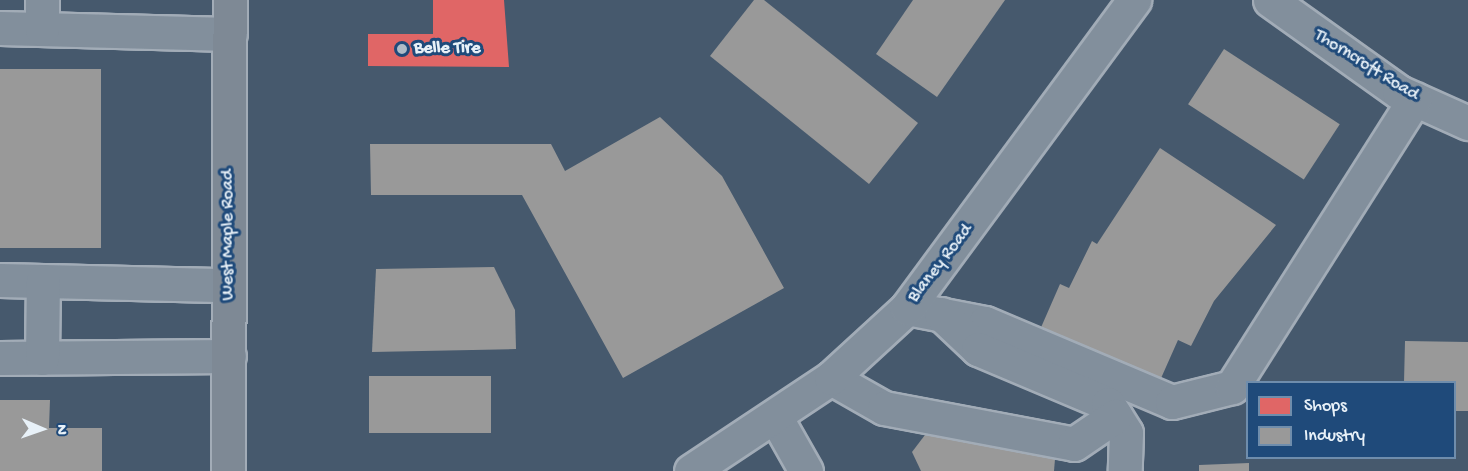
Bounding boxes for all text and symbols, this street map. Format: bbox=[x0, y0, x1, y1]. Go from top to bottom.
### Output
street label: Thorncroft Road bbox=[1310, 25, 1422, 107]
place label: Belle Tire bbox=[414, 38, 480, 60]
marker: Belle Tire bbox=[395, 42, 409, 56]
street label: West Maple Road bbox=[218, 169, 240, 301]
street label: Blaney Road bbox=[904, 221, 978, 307]
legend bbox=[1246, 381, 1456, 459]
text: Shops bbox=[1304, 396, 1347, 417]
north arrow bbox=[12, 399, 72, 459]
text: N bbox=[51, 424, 70, 435]
text: Industry bbox=[1304, 426, 1365, 447]

